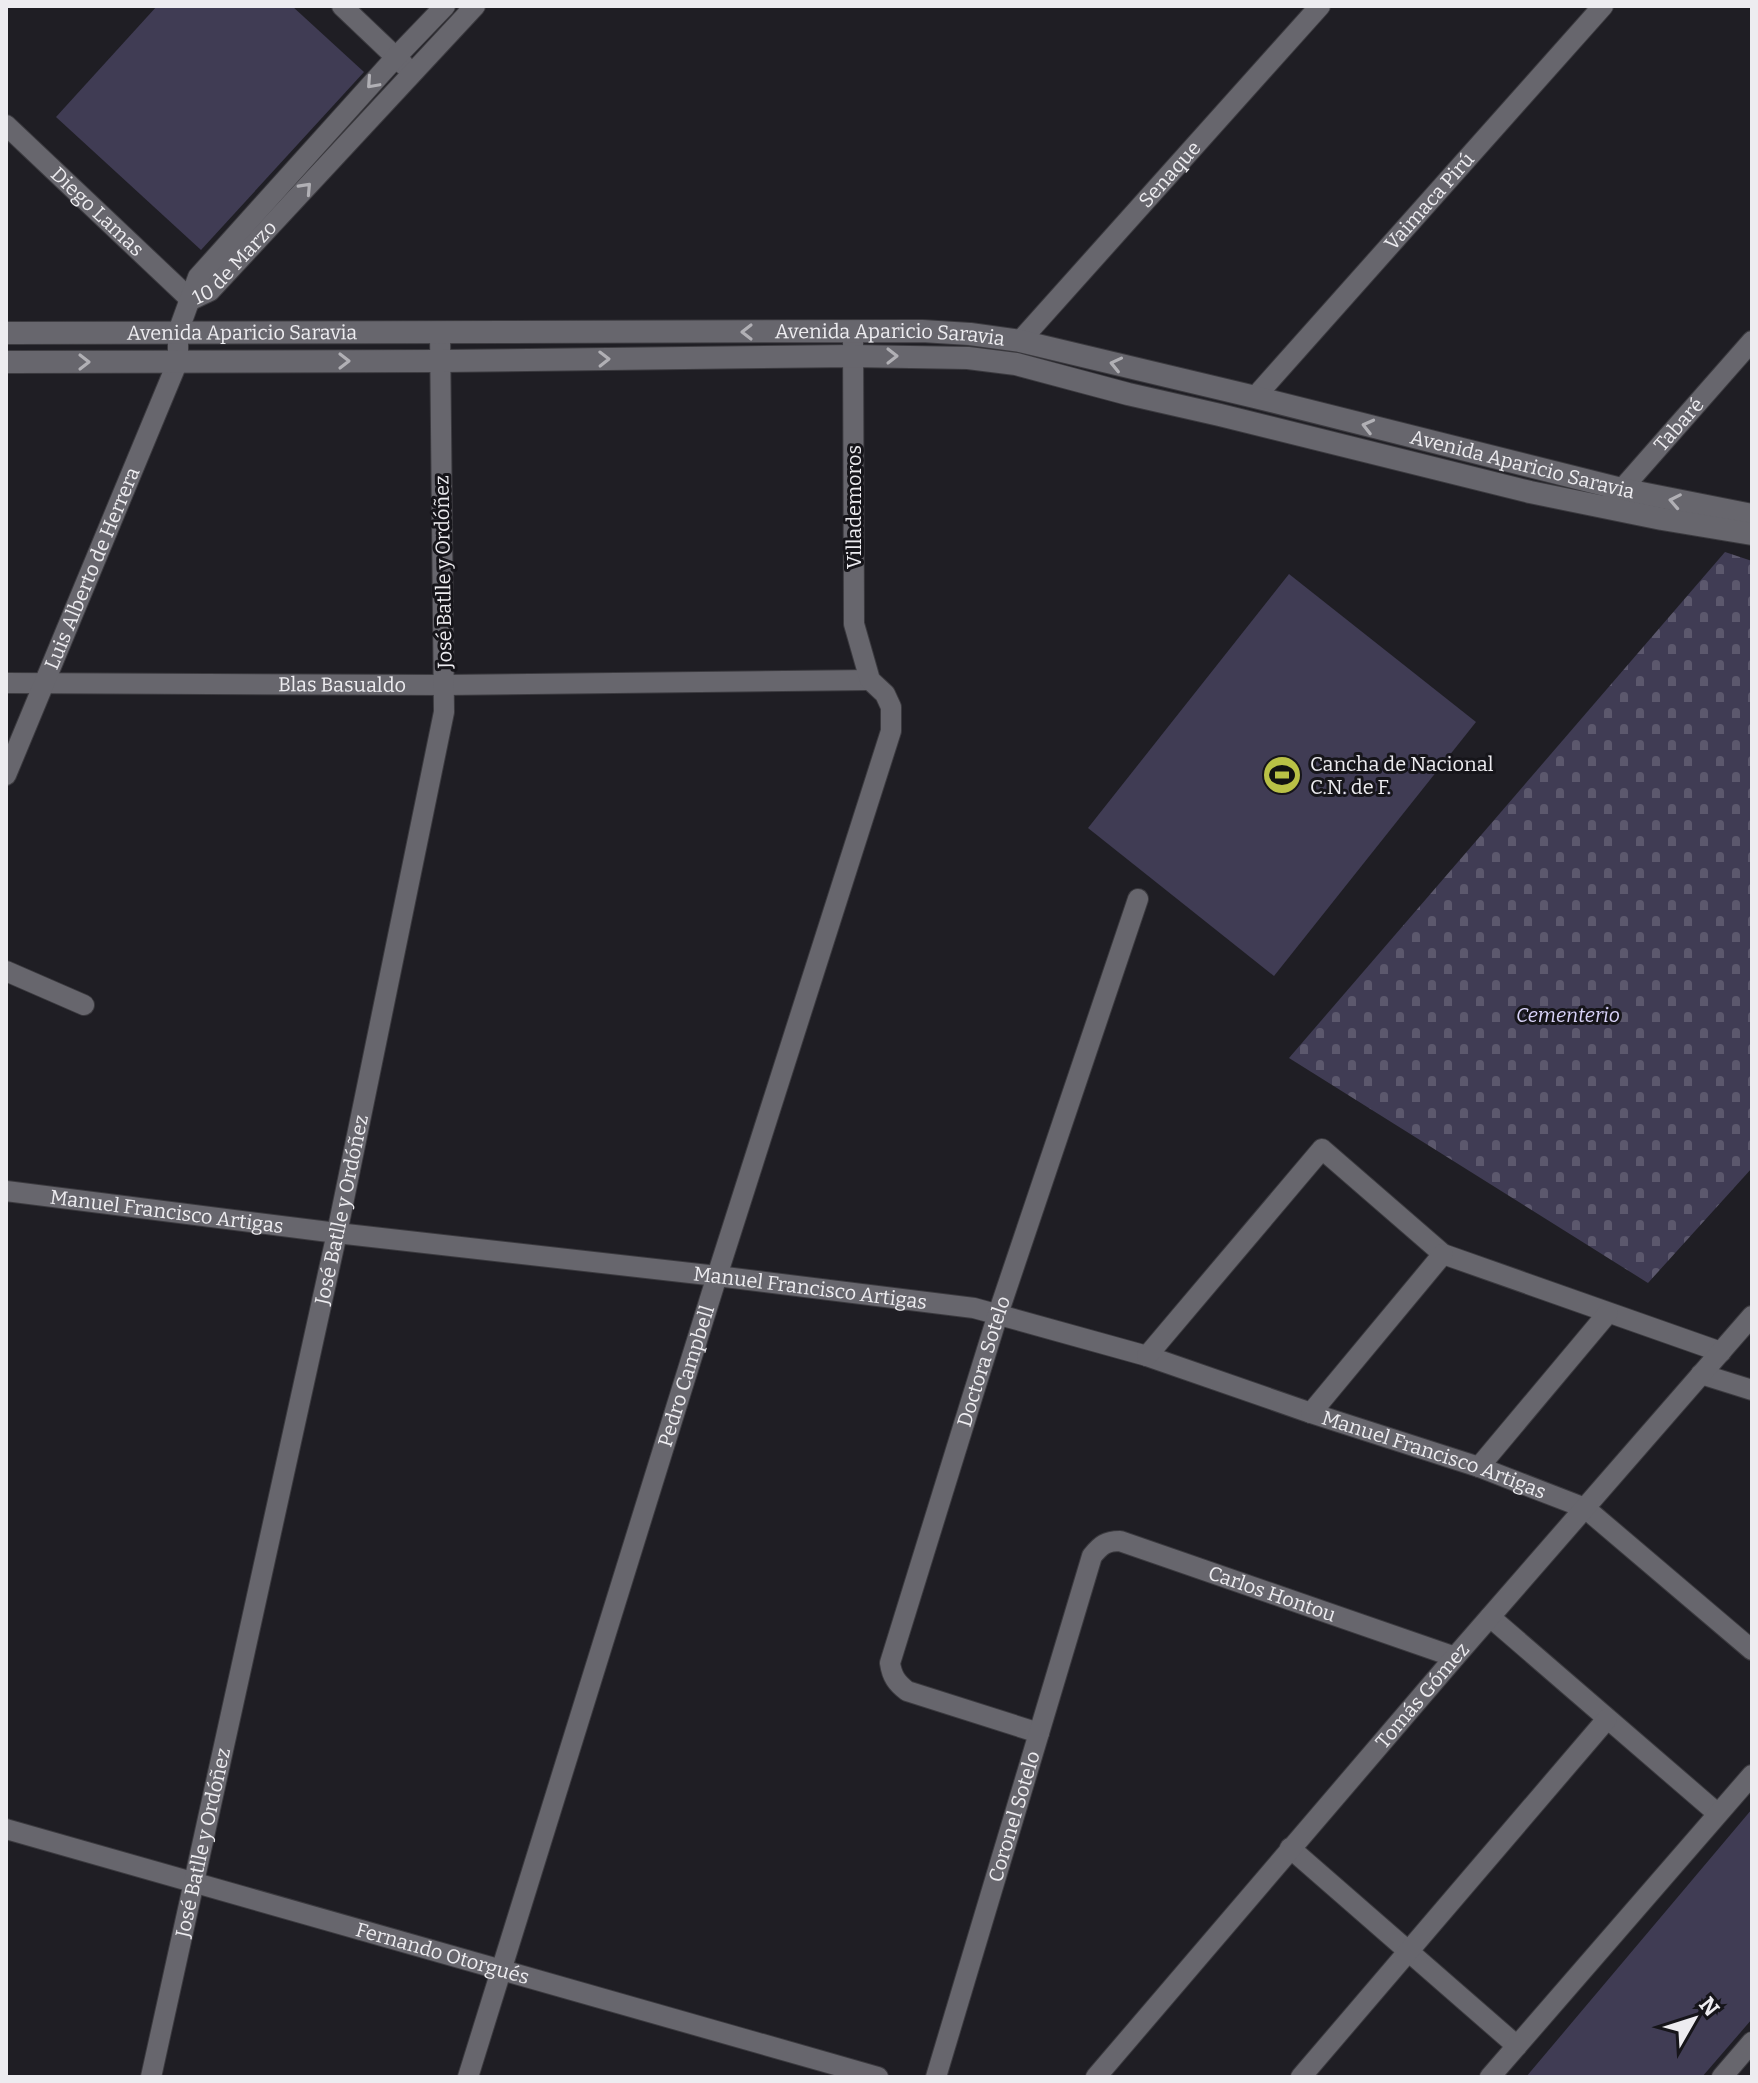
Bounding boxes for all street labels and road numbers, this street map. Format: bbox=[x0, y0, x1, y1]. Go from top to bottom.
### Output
street label: Senaque bbox=[1133, 136, 1205, 212]
street label: Vaimaca Pirú bbox=[1379, 147, 1479, 255]
street label: Diego Lamas bbox=[46, 162, 149, 261]
street label: 10 de Marzo bbox=[188, 215, 281, 310]
street label: Avenida Aparicio Saravia bbox=[775, 319, 1007, 351]
street label: Avenida Aparicio Saravia bbox=[127, 320, 357, 345]
street label: Tabaré bbox=[1649, 393, 1709, 456]
street label: Avenida Aparicio Saravia bbox=[1408, 425, 1637, 503]
street label: Villademoros bbox=[842, 445, 866, 569]
street label: Luis Alberto de Herrera bbox=[39, 463, 145, 673]
street label: José Batlle y Ordóñez bbox=[429, 475, 457, 670]
street label: Blas Basualdo bbox=[278, 672, 406, 697]
street label: José Batlle y Ordóñez bbox=[309, 1113, 373, 1308]
street label: Manuel Francisco Artigas bbox=[49, 1185, 285, 1238]
street label: Manuel Francisco Artigas bbox=[692, 1261, 928, 1314]
street label: Doctora Sotelo bbox=[952, 1293, 1015, 1430]
street label: Pedro Campbell bbox=[653, 1302, 719, 1450]
street label: Manuel Francisco Artigas bbox=[1319, 1405, 1549, 1504]
street label: Carlos Hontou bbox=[1205, 1560, 1339, 1627]
street label: Tomás Gómez bbox=[1370, 1638, 1474, 1753]
street label: José Batlle y Ordóñez bbox=[170, 1746, 235, 1941]
street label: Coronel Sotelo bbox=[983, 1748, 1045, 1885]
street label: Fernando Otorgués bbox=[353, 1917, 532, 1989]

